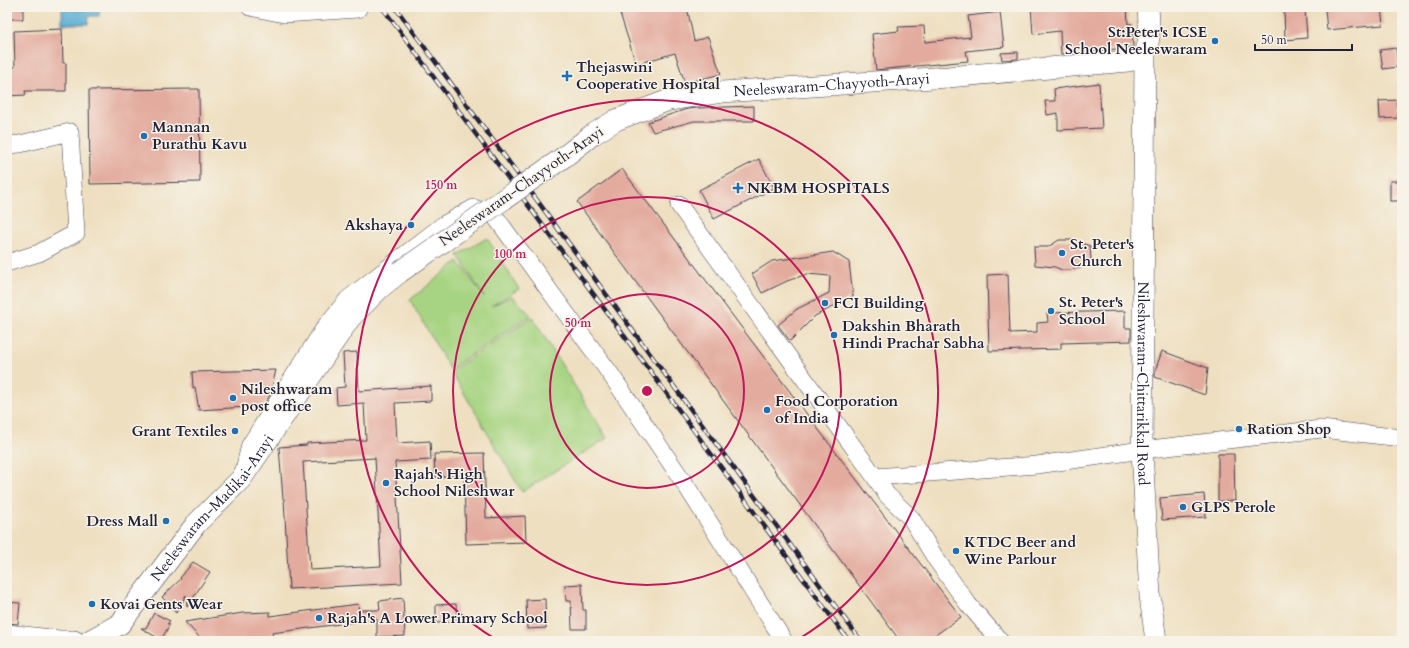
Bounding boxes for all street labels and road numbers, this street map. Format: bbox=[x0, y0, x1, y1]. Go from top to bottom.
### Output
street label: Neeleswaram-Chayyoth-Arayi bbox=[733, 68, 930, 101]
street label: Neeleswaram-Chayyoth-Arayi bbox=[435, 121, 607, 251]
street label: Nileshwaram-Chittarikkal Road bbox=[1132, 282, 1154, 486]
street label: Neeleswaram-Madikai-Arayi bbox=[146, 430, 278, 585]

